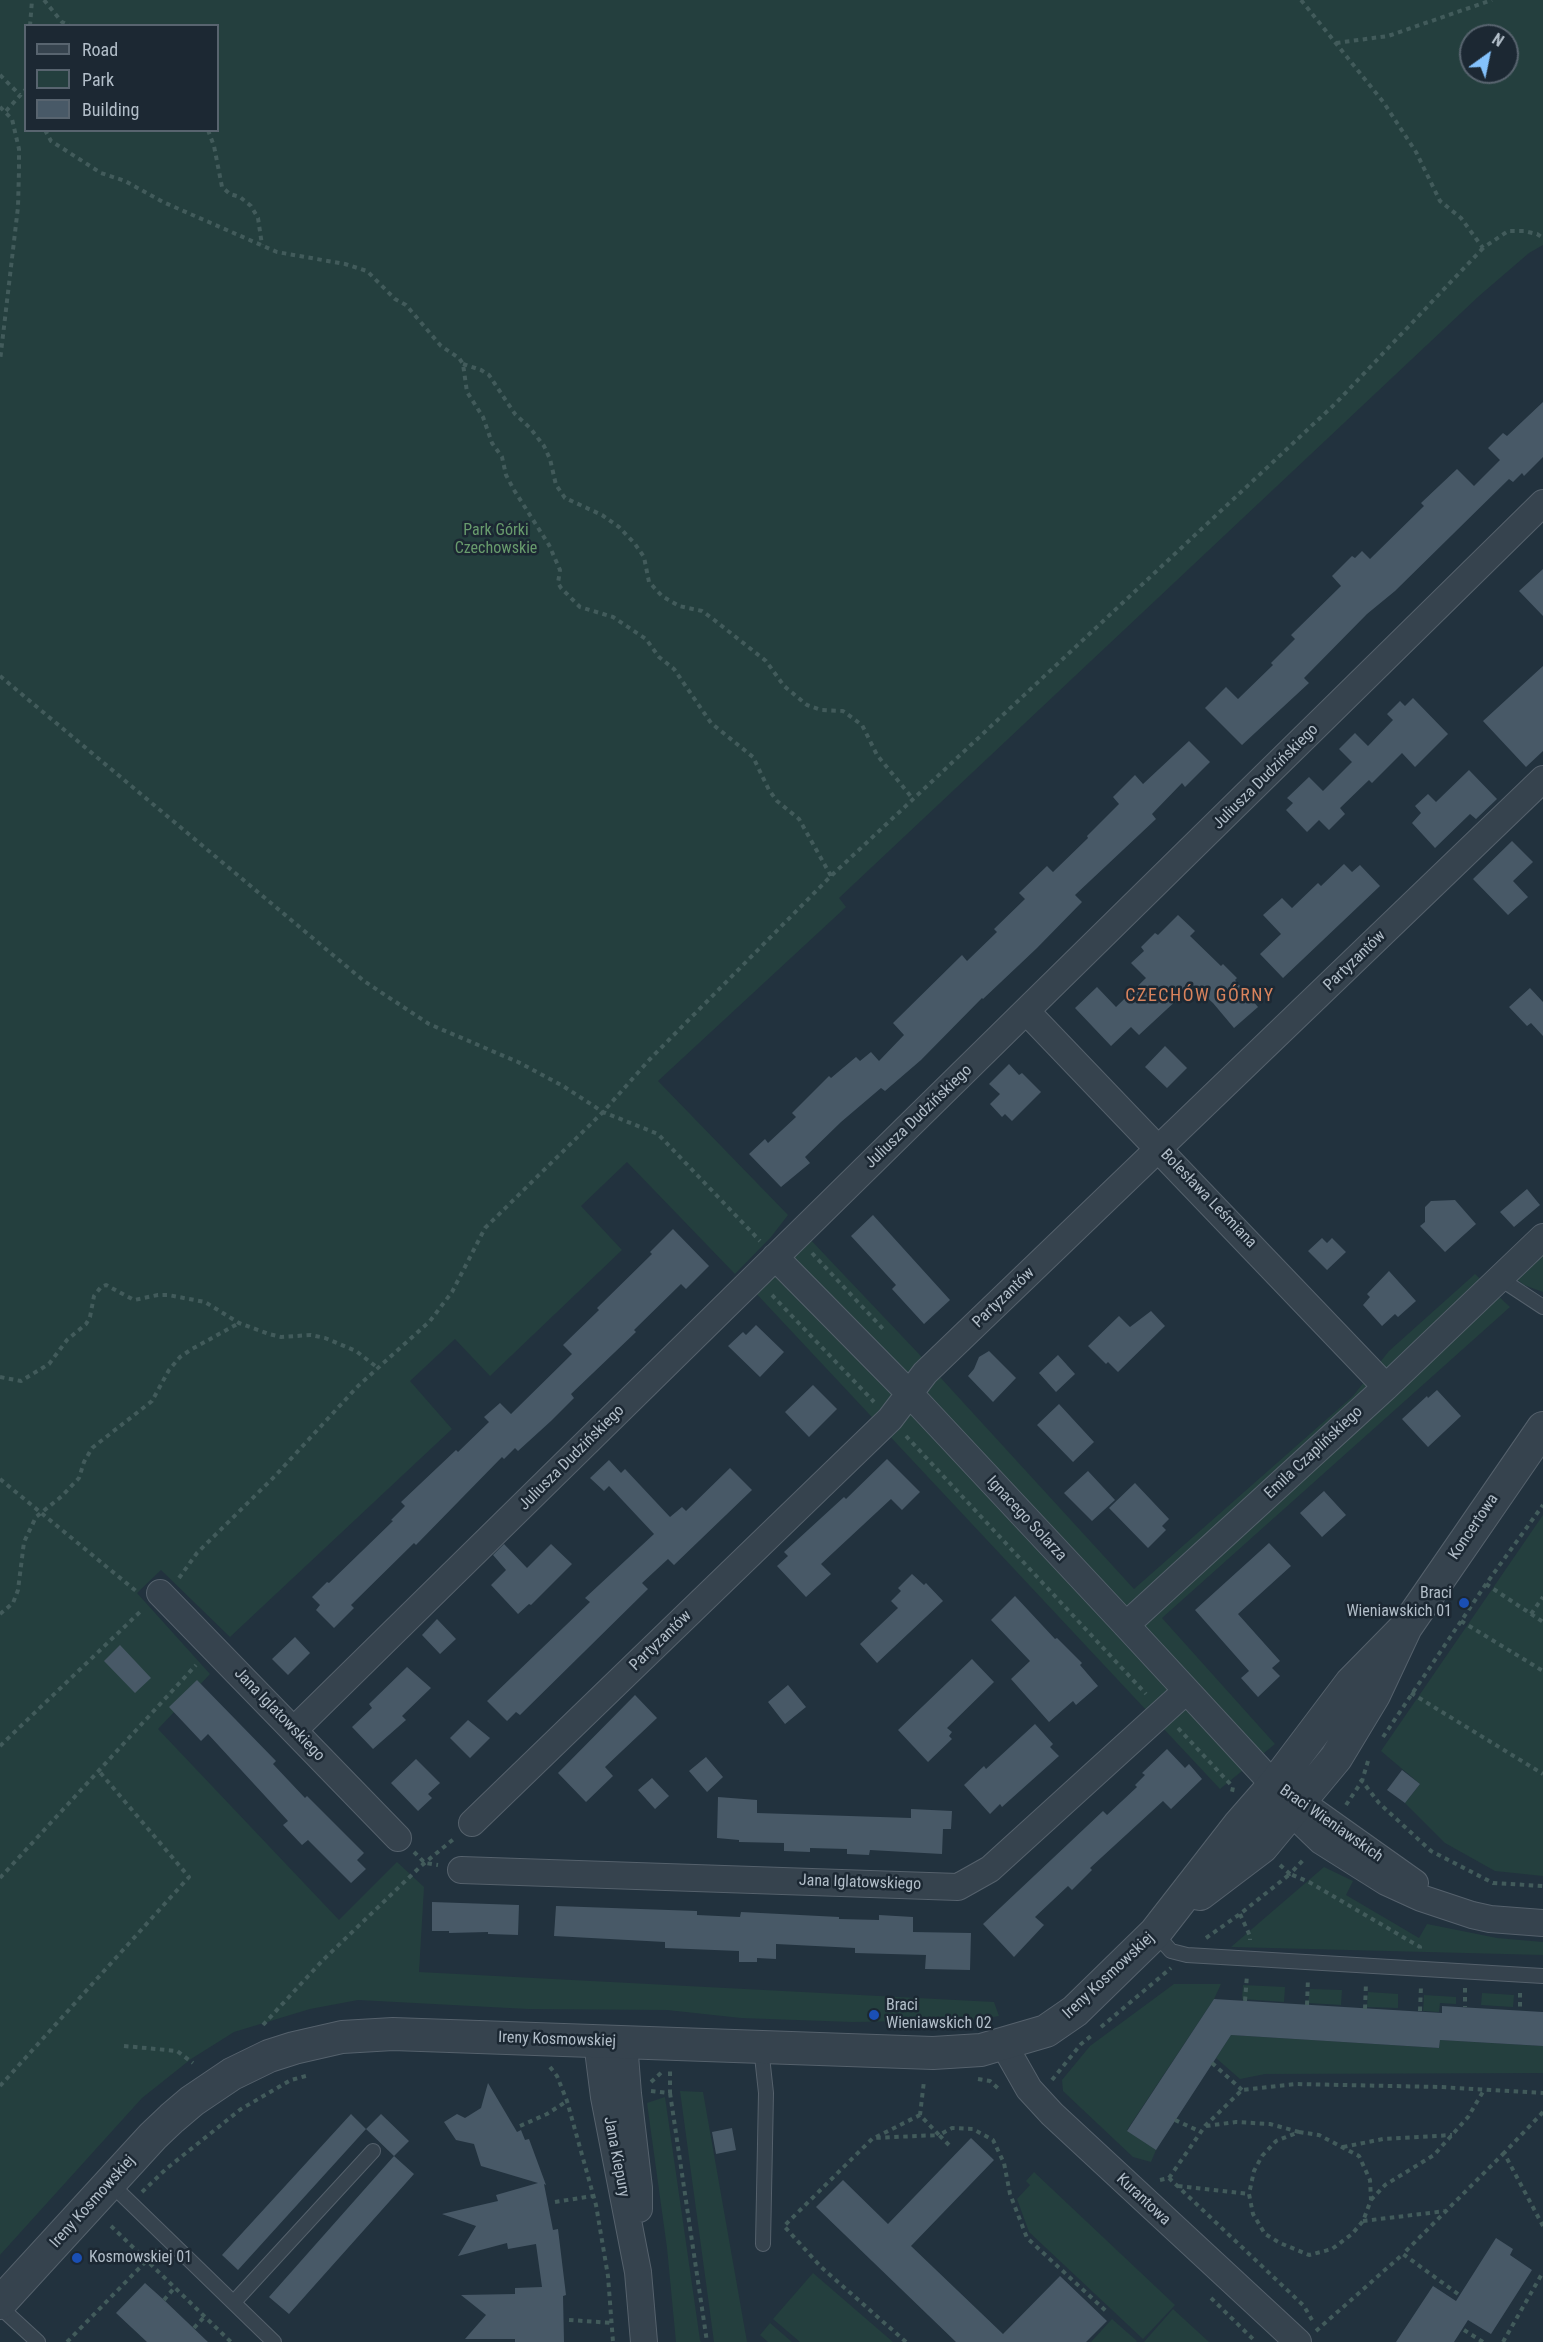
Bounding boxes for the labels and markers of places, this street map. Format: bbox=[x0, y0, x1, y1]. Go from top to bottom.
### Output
place label: Braci Wieniawskich 01 bbox=[1346, 1584, 1452, 1622]
marker: Braci Wieniawskich 01 bbox=[1457, 1596, 1471, 1610]
place label: Braci Wieniawskich 02 bbox=[886, 1996, 992, 2034]
marker: Braci Wieniawskich 02 bbox=[867, 2008, 881, 2022]
place label: Kosmowskiej 01 bbox=[89, 2248, 192, 2268]
marker: Kosmowskiej 01 bbox=[70, 2251, 84, 2265]

